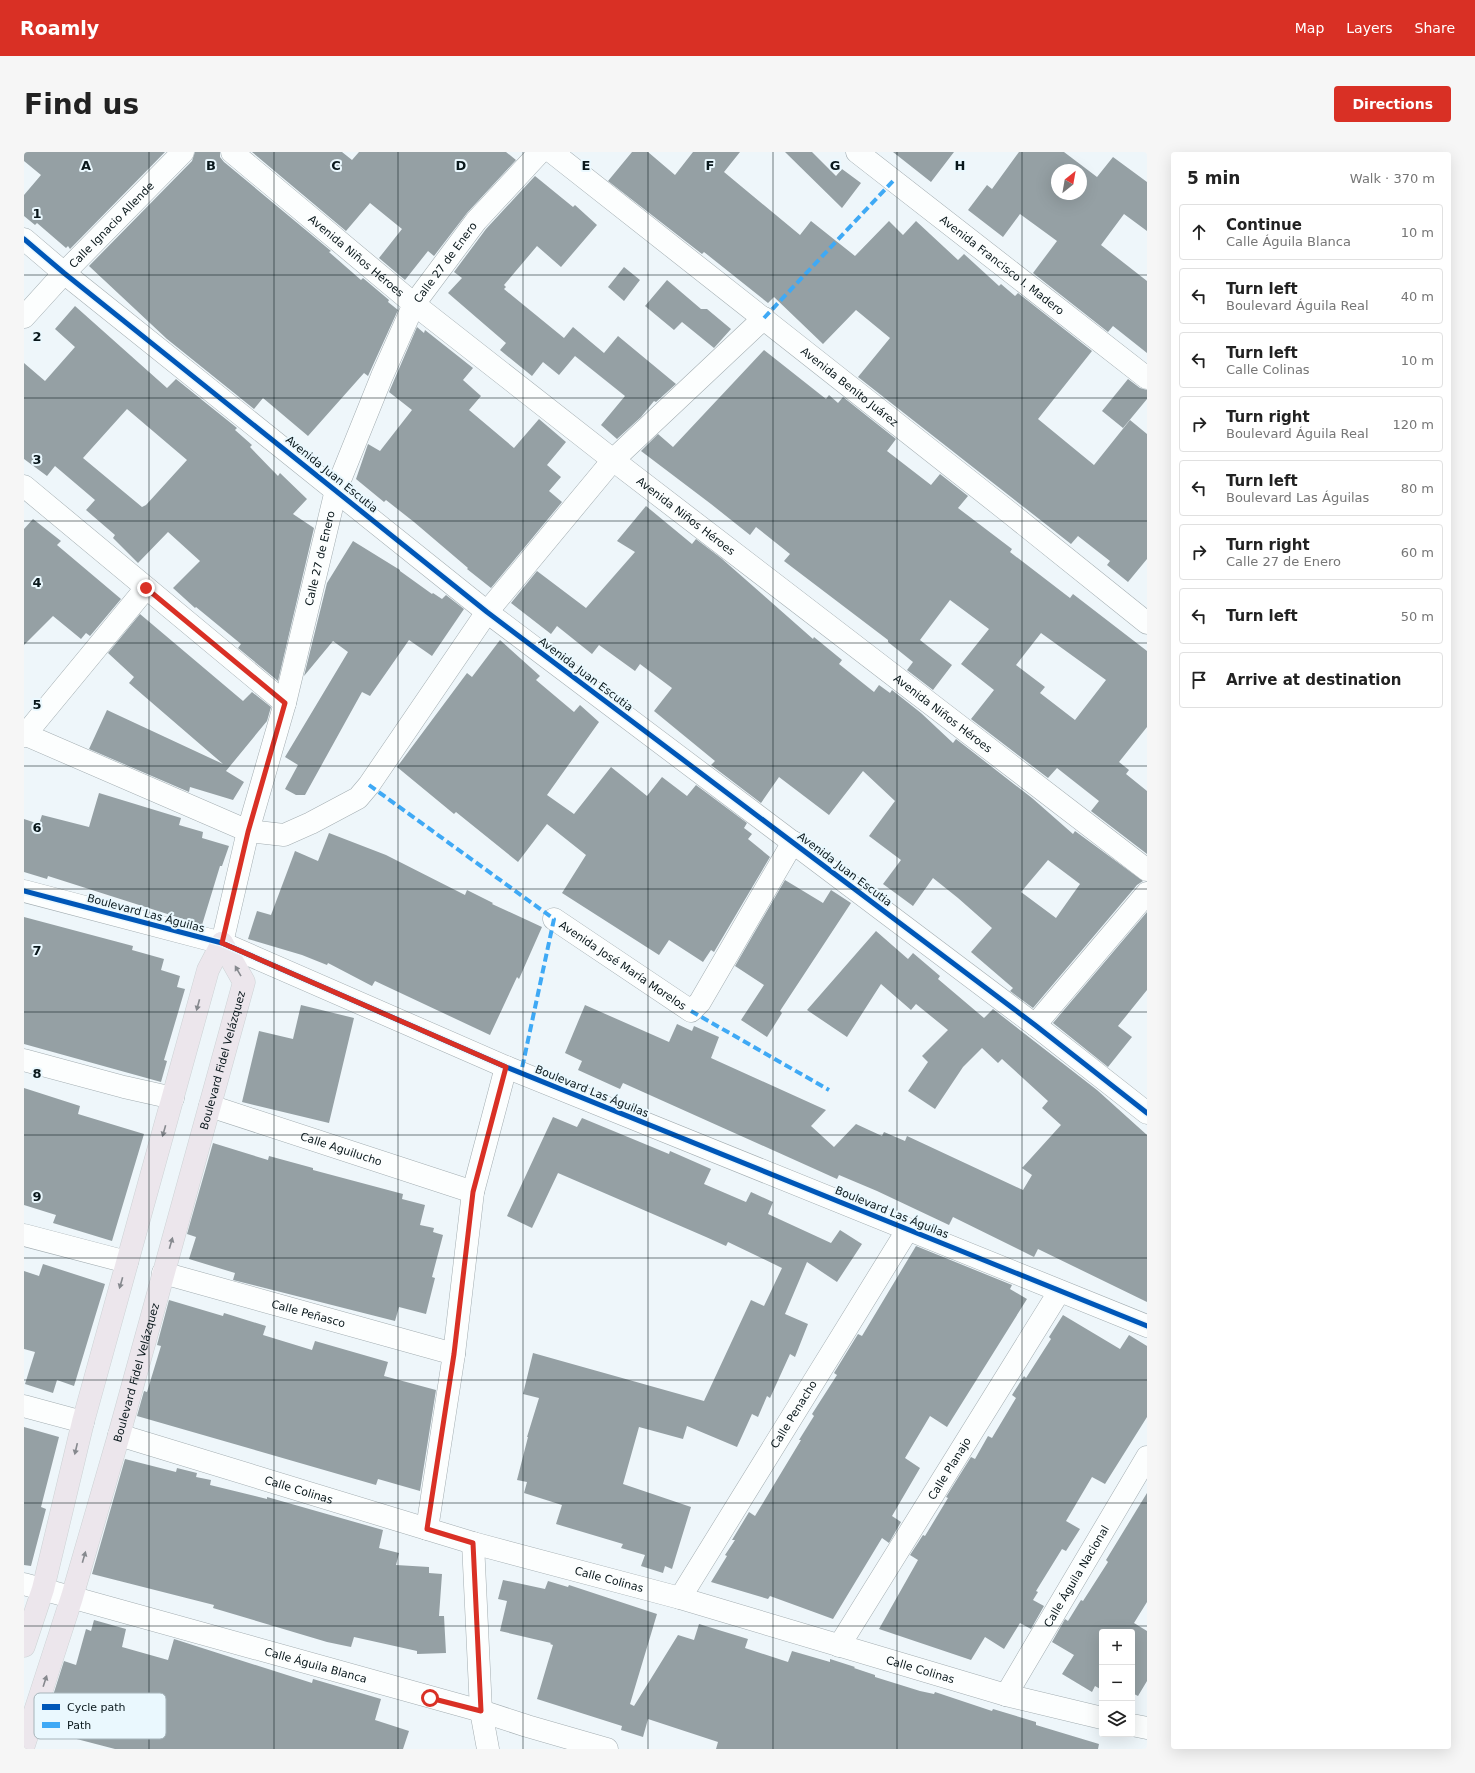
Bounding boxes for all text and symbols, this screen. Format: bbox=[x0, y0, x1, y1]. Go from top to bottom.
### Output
text: Roamly bbox=[20, 17, 99, 39]
text: Map bbox=[1295, 20, 1324, 36]
text: Layers bbox=[1346, 20, 1393, 36]
text: Share bbox=[1415, 20, 1455, 36]
button: Directions bbox=[1334, 86, 1451, 122]
text: Find us bbox=[24, 88, 139, 121]
text: A bbox=[81, 158, 91, 173]
text: B bbox=[206, 158, 216, 173]
text: C bbox=[331, 158, 341, 173]
text: D bbox=[456, 158, 467, 173]
text: E bbox=[582, 158, 590, 173]
text: F bbox=[706, 158, 714, 173]
text: G bbox=[830, 158, 840, 173]
text: H bbox=[955, 158, 965, 173]
north arrow bbox=[1051, 164, 1087, 200]
text: 5 min bbox=[1187, 168, 1240, 188]
text: Walk · 370 m bbox=[1350, 171, 1435, 186]
street label: Calle Ignacio Allende bbox=[67, 179, 157, 271]
text: 1 bbox=[32, 206, 42, 221]
street label: Avenida Niños Héroes bbox=[306, 213, 407, 300]
street label: Avenida Francisco I. Madero bbox=[937, 213, 1067, 318]
text: Continue bbox=[1226, 216, 1302, 234]
street label: Calle 27 de Enero bbox=[411, 220, 480, 305]
icon: ahead bbox=[1188, 221, 1210, 243]
text: 10 m bbox=[1401, 225, 1434, 240]
text: Calle Águila Blanca bbox=[1226, 234, 1351, 249]
text: Turn left bbox=[1226, 280, 1298, 298]
icon: left bbox=[1188, 285, 1210, 307]
text: 40 m bbox=[1401, 289, 1434, 304]
text: Boulevard Águila Real bbox=[1226, 298, 1369, 313]
text: 2 bbox=[32, 329, 42, 344]
text: Turn left bbox=[1226, 344, 1298, 362]
street label: Avenida Benito Juárez bbox=[798, 345, 901, 429]
icon: left bbox=[1188, 349, 1210, 371]
text: 10 m bbox=[1401, 353, 1434, 368]
text: Calle Colinas bbox=[1226, 362, 1310, 377]
text: Turn right bbox=[1226, 408, 1310, 426]
icon: right bbox=[1188, 413, 1210, 435]
text: 120 m bbox=[1392, 417, 1434, 432]
text: Boulevard Águila Real bbox=[1226, 426, 1369, 441]
street label: Avenida Juan Escutia bbox=[283, 433, 380, 516]
text: 3 bbox=[32, 452, 42, 467]
text: Turn left bbox=[1226, 472, 1298, 490]
street label: Avenida Niños Héroes bbox=[634, 475, 738, 558]
icon: left bbox=[1188, 477, 1210, 499]
text: 80 m bbox=[1401, 481, 1434, 496]
text: Boulevard Las Águilas bbox=[1226, 490, 1369, 505]
street label: Calle 27 de Enero bbox=[302, 509, 338, 607]
text: Turn right bbox=[1226, 536, 1310, 554]
icon: right bbox=[1188, 541, 1210, 563]
text: 60 m bbox=[1401, 545, 1434, 560]
text: Calle 27 de Enero bbox=[1226, 554, 1341, 569]
text: 4 bbox=[32, 575, 42, 590]
route end bbox=[137, 579, 155, 597]
icon: left bbox=[1188, 605, 1210, 627]
text: Turn left bbox=[1226, 607, 1298, 625]
text: 50 m bbox=[1401, 609, 1434, 624]
street label: Avenida Juan Escutia bbox=[536, 635, 635, 714]
icon: arrive bbox=[1188, 669, 1210, 691]
text: Arrive at destination bbox=[1226, 671, 1401, 689]
street label: Avenida Niños Héroes bbox=[891, 672, 995, 756]
text: 5 bbox=[32, 697, 42, 712]
text: 6 bbox=[32, 820, 42, 835]
street label: Avenida Juan Escutia bbox=[795, 830, 894, 909]
street label: Boulevard Las Águilas bbox=[86, 892, 206, 936]
street label: Avenida José María Morelos bbox=[557, 918, 689, 1013]
text: 7 bbox=[32, 943, 42, 958]
one-way arrow bbox=[234, 965, 241, 977]
street label: Boulevard Fidel Velázquez bbox=[198, 989, 248, 1131]
one-way arrow bbox=[195, 1000, 201, 1012]
street label: Boulevard Las Águilas bbox=[533, 1063, 651, 1120]
text: 8 bbox=[32, 1066, 42, 1081]
one-way arrow bbox=[160, 1124, 166, 1137]
street label: Calle Aguilucho bbox=[298, 1130, 384, 1169]
street label: Boulevard Las Águilas bbox=[833, 1184, 951, 1241]
text: 9 bbox=[32, 1189, 42, 1204]
one-way arrow bbox=[169, 1237, 175, 1249]
one-way arrow bbox=[118, 1277, 124, 1289]
street label: Calle Peñasco bbox=[270, 1298, 347, 1331]
street label: Boulevard Fidel Velázquez bbox=[111, 1302, 162, 1444]
street label: Calle Penacho bbox=[768, 1378, 820, 1451]
street label: Calle Planajo bbox=[926, 1435, 974, 1502]
one-way arrow bbox=[73, 1443, 79, 1455]
street label: Calle Colinas bbox=[263, 1474, 335, 1507]
street label: Calle Águila Nacional bbox=[1042, 1523, 1112, 1630]
one-way arrow bbox=[81, 1551, 87, 1563]
street label: Calle Colinas bbox=[573, 1564, 645, 1595]
map controls bbox=[1099, 1629, 1135, 1737]
button: + bbox=[1099, 1629, 1135, 1665]
street label: Calle Águila Blanca bbox=[263, 1645, 369, 1686]
street label: Calle Colinas bbox=[884, 1654, 956, 1686]
button: − bbox=[1099, 1665, 1135, 1701]
one-way arrow bbox=[42, 1675, 48, 1687]
route start bbox=[421, 1689, 439, 1707]
legend bbox=[34, 1693, 166, 1739]
text: Cycle path bbox=[67, 1701, 126, 1714]
button: layers bbox=[1099, 1701, 1135, 1737]
text: Path bbox=[67, 1719, 91, 1732]

